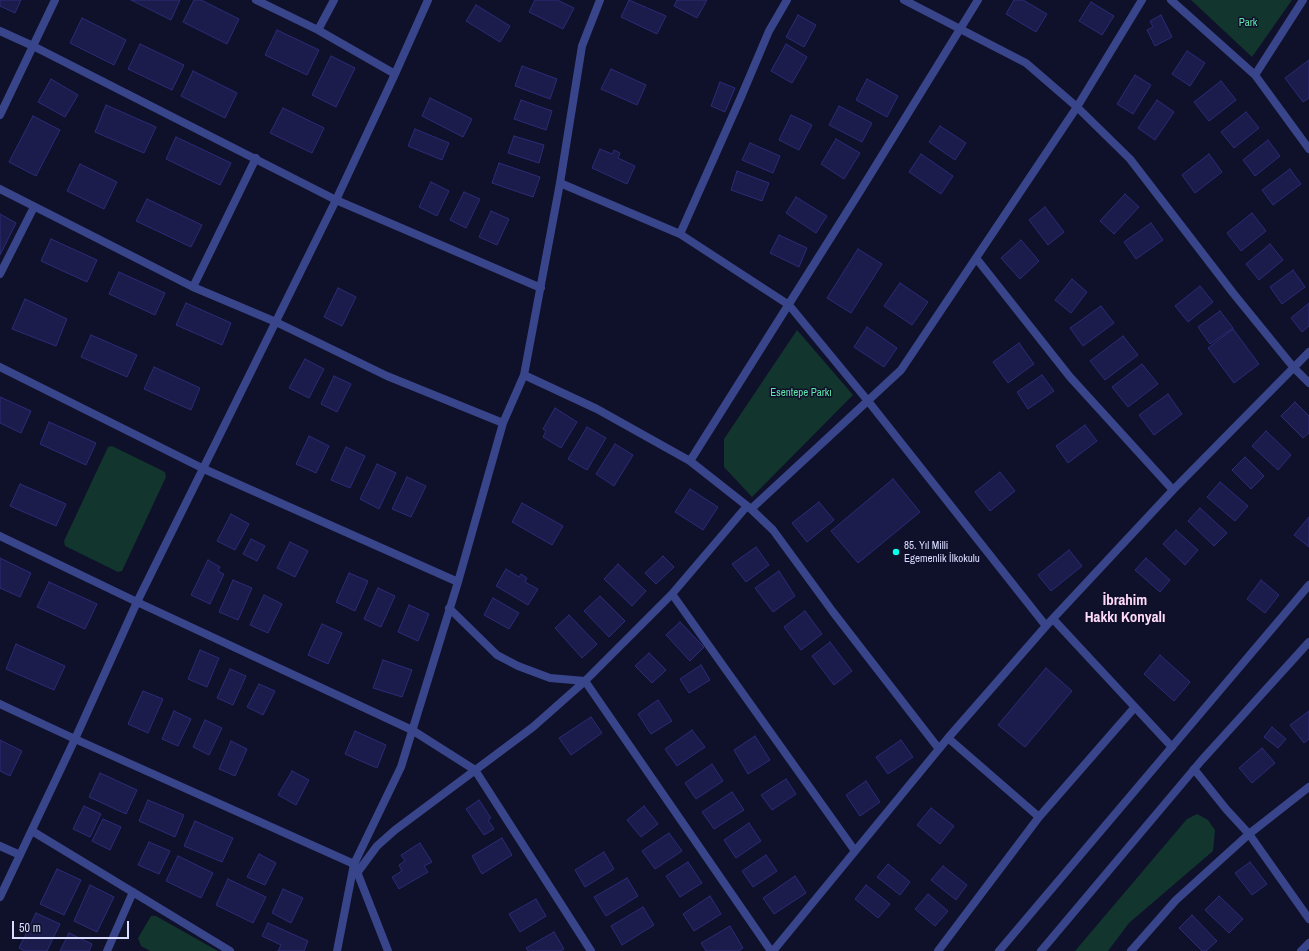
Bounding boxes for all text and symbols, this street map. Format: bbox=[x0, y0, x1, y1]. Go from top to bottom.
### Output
park label: Park bbox=[1239, 16, 1257, 30]
park label: Esentepe Parkı bbox=[770, 386, 832, 400]
place label: 85. Yıl Milli Egemenlik İlkokulu bbox=[904, 539, 980, 565]
marker: 85. Yıl Milli Egemenlik İlkokulu bbox=[891, 547, 901, 557]
district label: İbrahim Hakkı Konyalı bbox=[1085, 592, 1165, 627]
scale bar bbox=[14, 913, 131, 939]
text: 50 m bbox=[19, 920, 41, 936]

